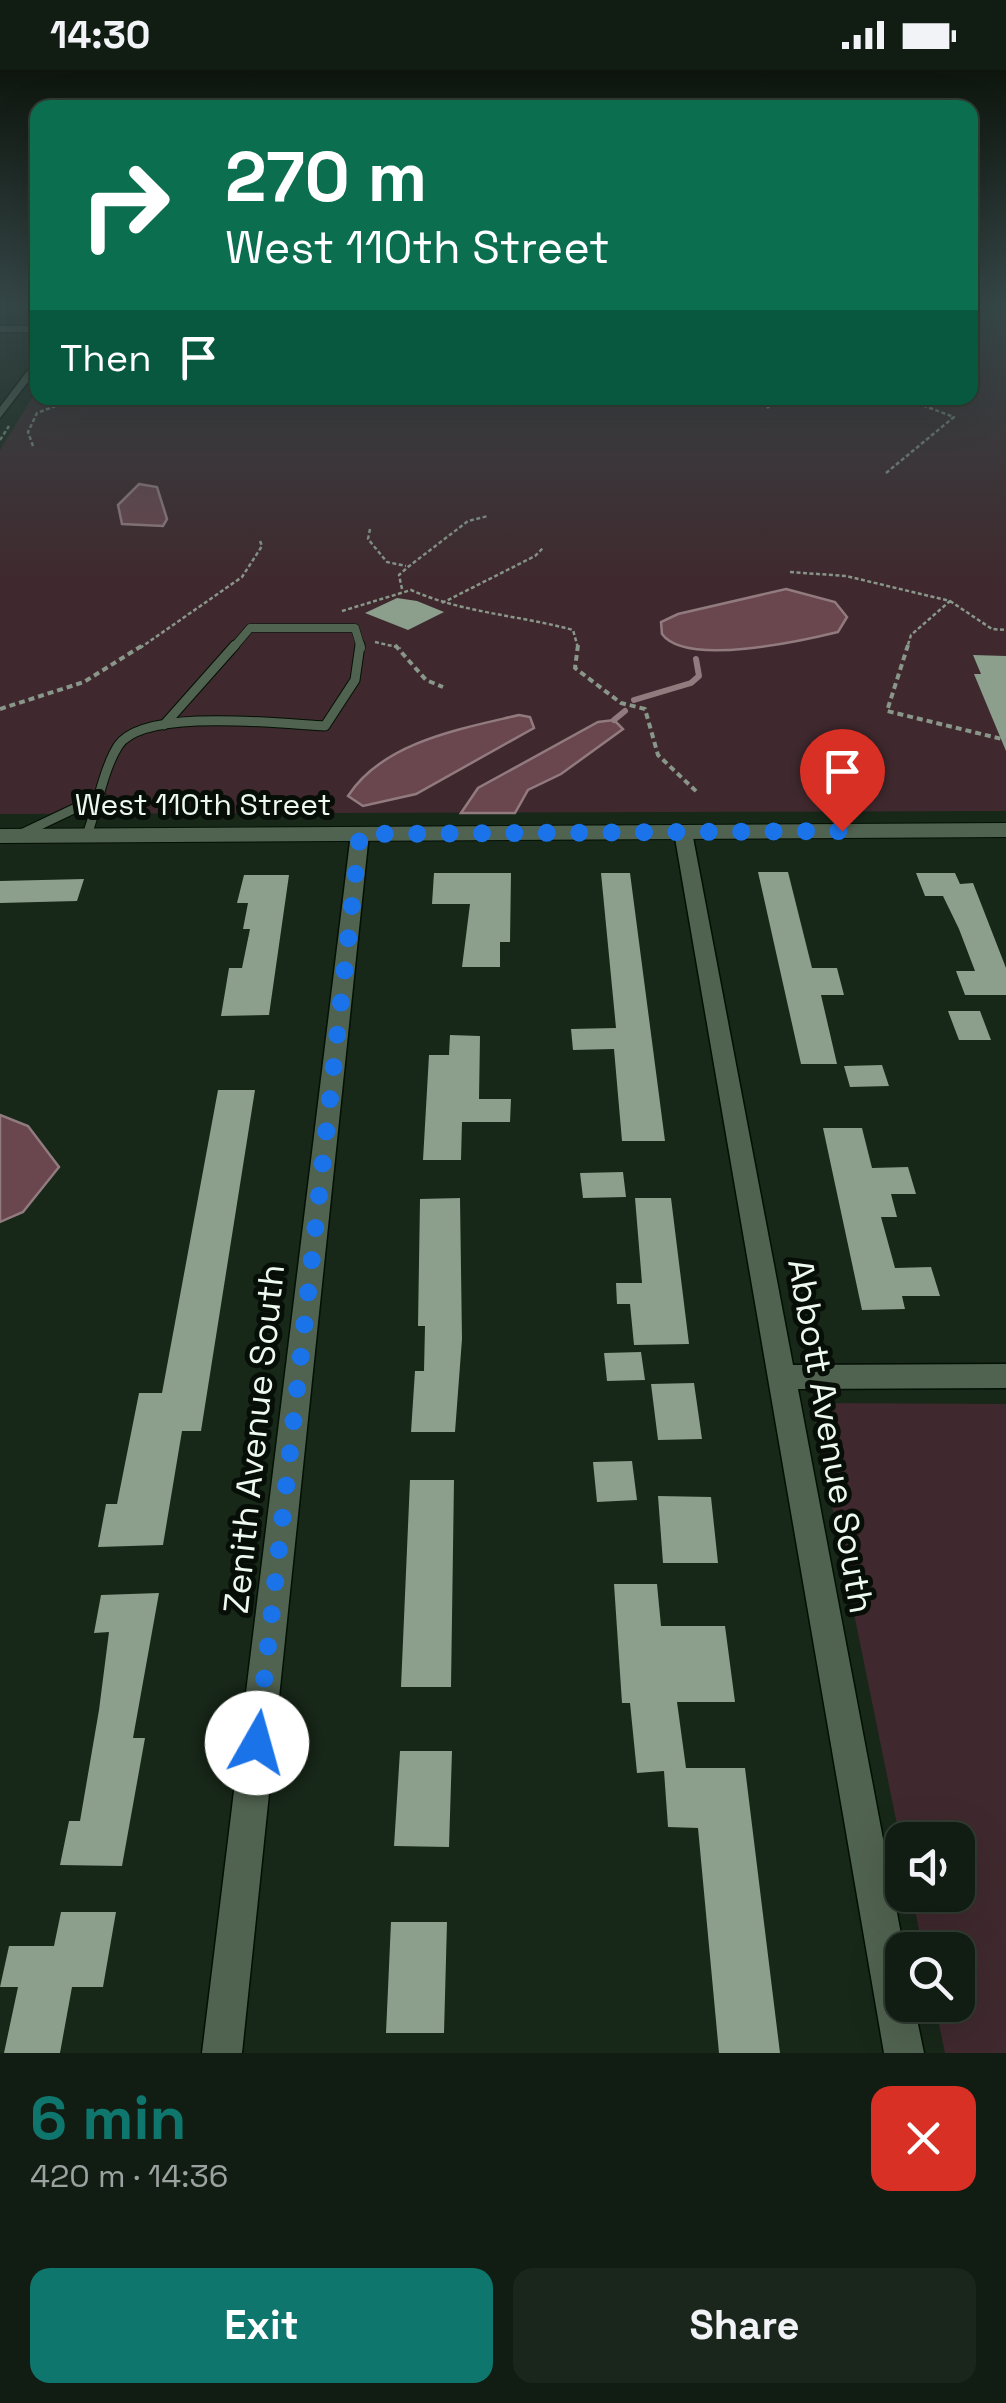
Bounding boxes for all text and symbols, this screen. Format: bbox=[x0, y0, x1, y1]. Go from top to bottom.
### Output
text: 14:30 bbox=[50, 11, 150, 59]
text: 270 m bbox=[225, 132, 427, 221]
icon: right bbox=[60, 140, 190, 270]
text: West 110th Street bbox=[225, 219, 610, 276]
icon: arrive bbox=[171, 330, 226, 385]
text: Then bbox=[60, 334, 151, 382]
pin bbox=[800, 729, 885, 832]
icon: arrive bbox=[815, 744, 870, 799]
street label: West 110th Street bbox=[75, 785, 331, 824]
street label: Abbott Avenue South bbox=[778, 1255, 884, 1617]
street label: Zenith Avenue South bbox=[214, 1262, 294, 1616]
position arrow bbox=[205, 1691, 309, 1795]
map controls bbox=[885, 1822, 975, 2022]
button: sound bbox=[885, 1822, 975, 1912]
button: search bbox=[885, 1932, 975, 2022]
text: 6 min bbox=[30, 2080, 186, 2157]
button: close bbox=[871, 2086, 976, 2191]
text: 420 m · 14:36 bbox=[30, 2156, 228, 2196]
button: Exit bbox=[30, 2268, 493, 2383]
button: Share bbox=[513, 2268, 976, 2383]

